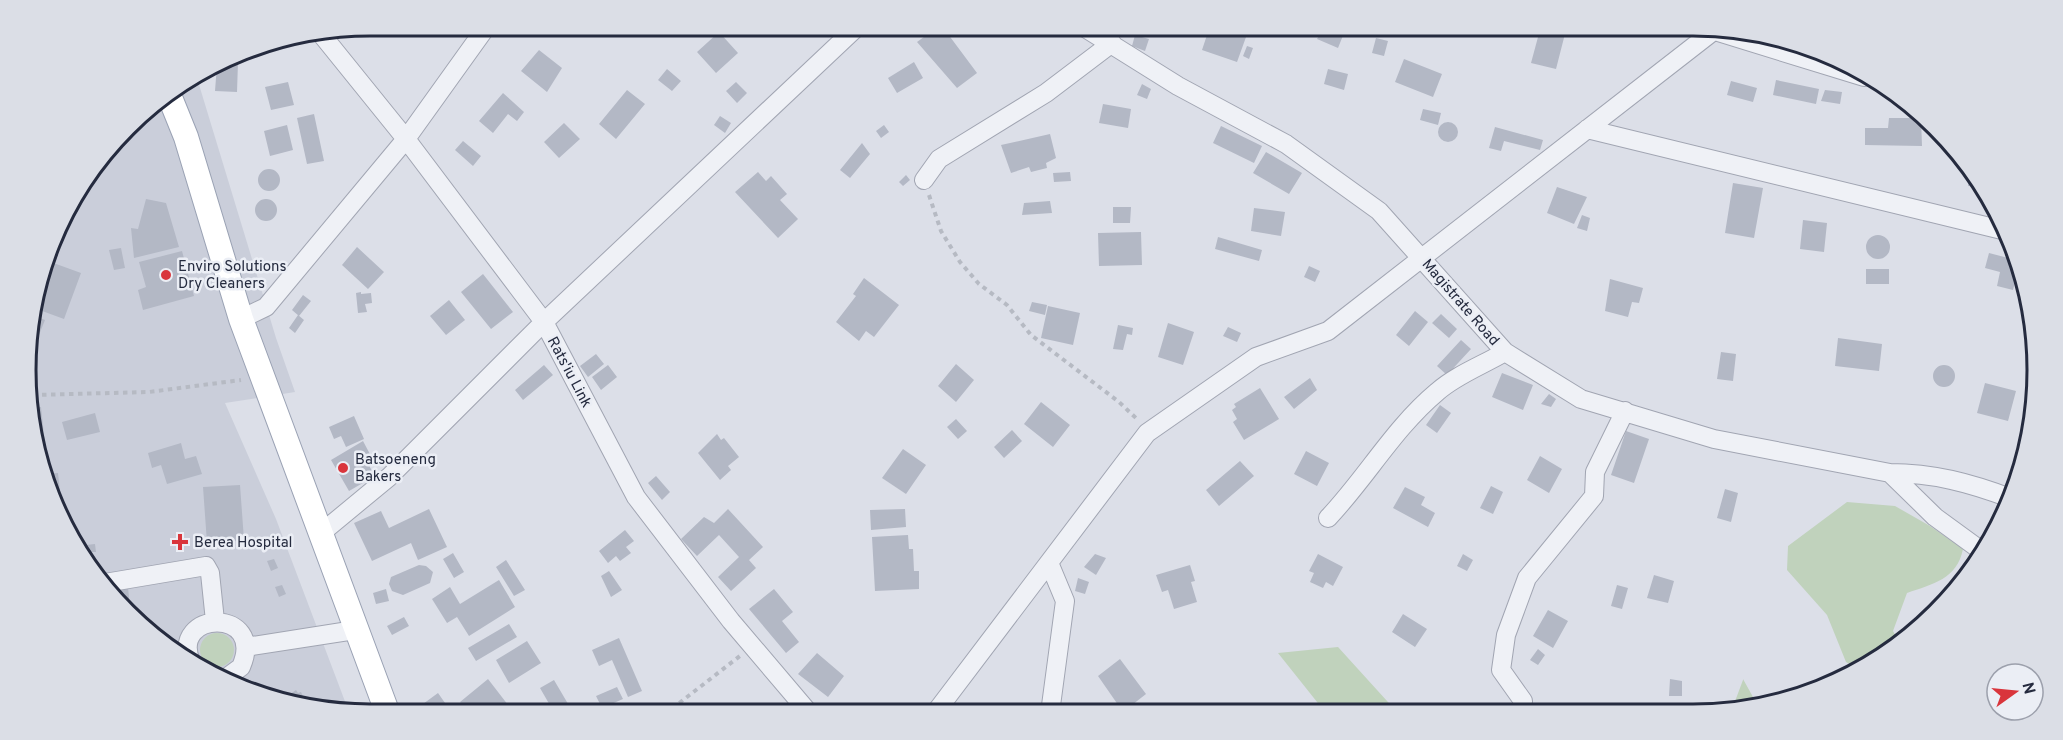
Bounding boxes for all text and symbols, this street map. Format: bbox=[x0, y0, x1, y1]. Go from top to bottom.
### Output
street label: Magistrate Road bbox=[1417, 256, 1503, 350]
place label: Enviro Solutions Dry Cleaners bbox=[178, 258, 287, 294]
marker: Enviro Solutions Dry Cleaners bbox=[159, 268, 173, 282]
street label: Rats'iu Link bbox=[542, 334, 595, 411]
place label: Batsoeneng Bakers bbox=[355, 451, 436, 487]
marker: Batsoeneng Bakers bbox=[336, 461, 350, 475]
marker: Berea Hospital bbox=[171, 533, 189, 551]
place label: Berea Hospital bbox=[194, 534, 292, 553]
north arrow bbox=[1985, 662, 2045, 722]
text: N bbox=[2016, 680, 2039, 697]

